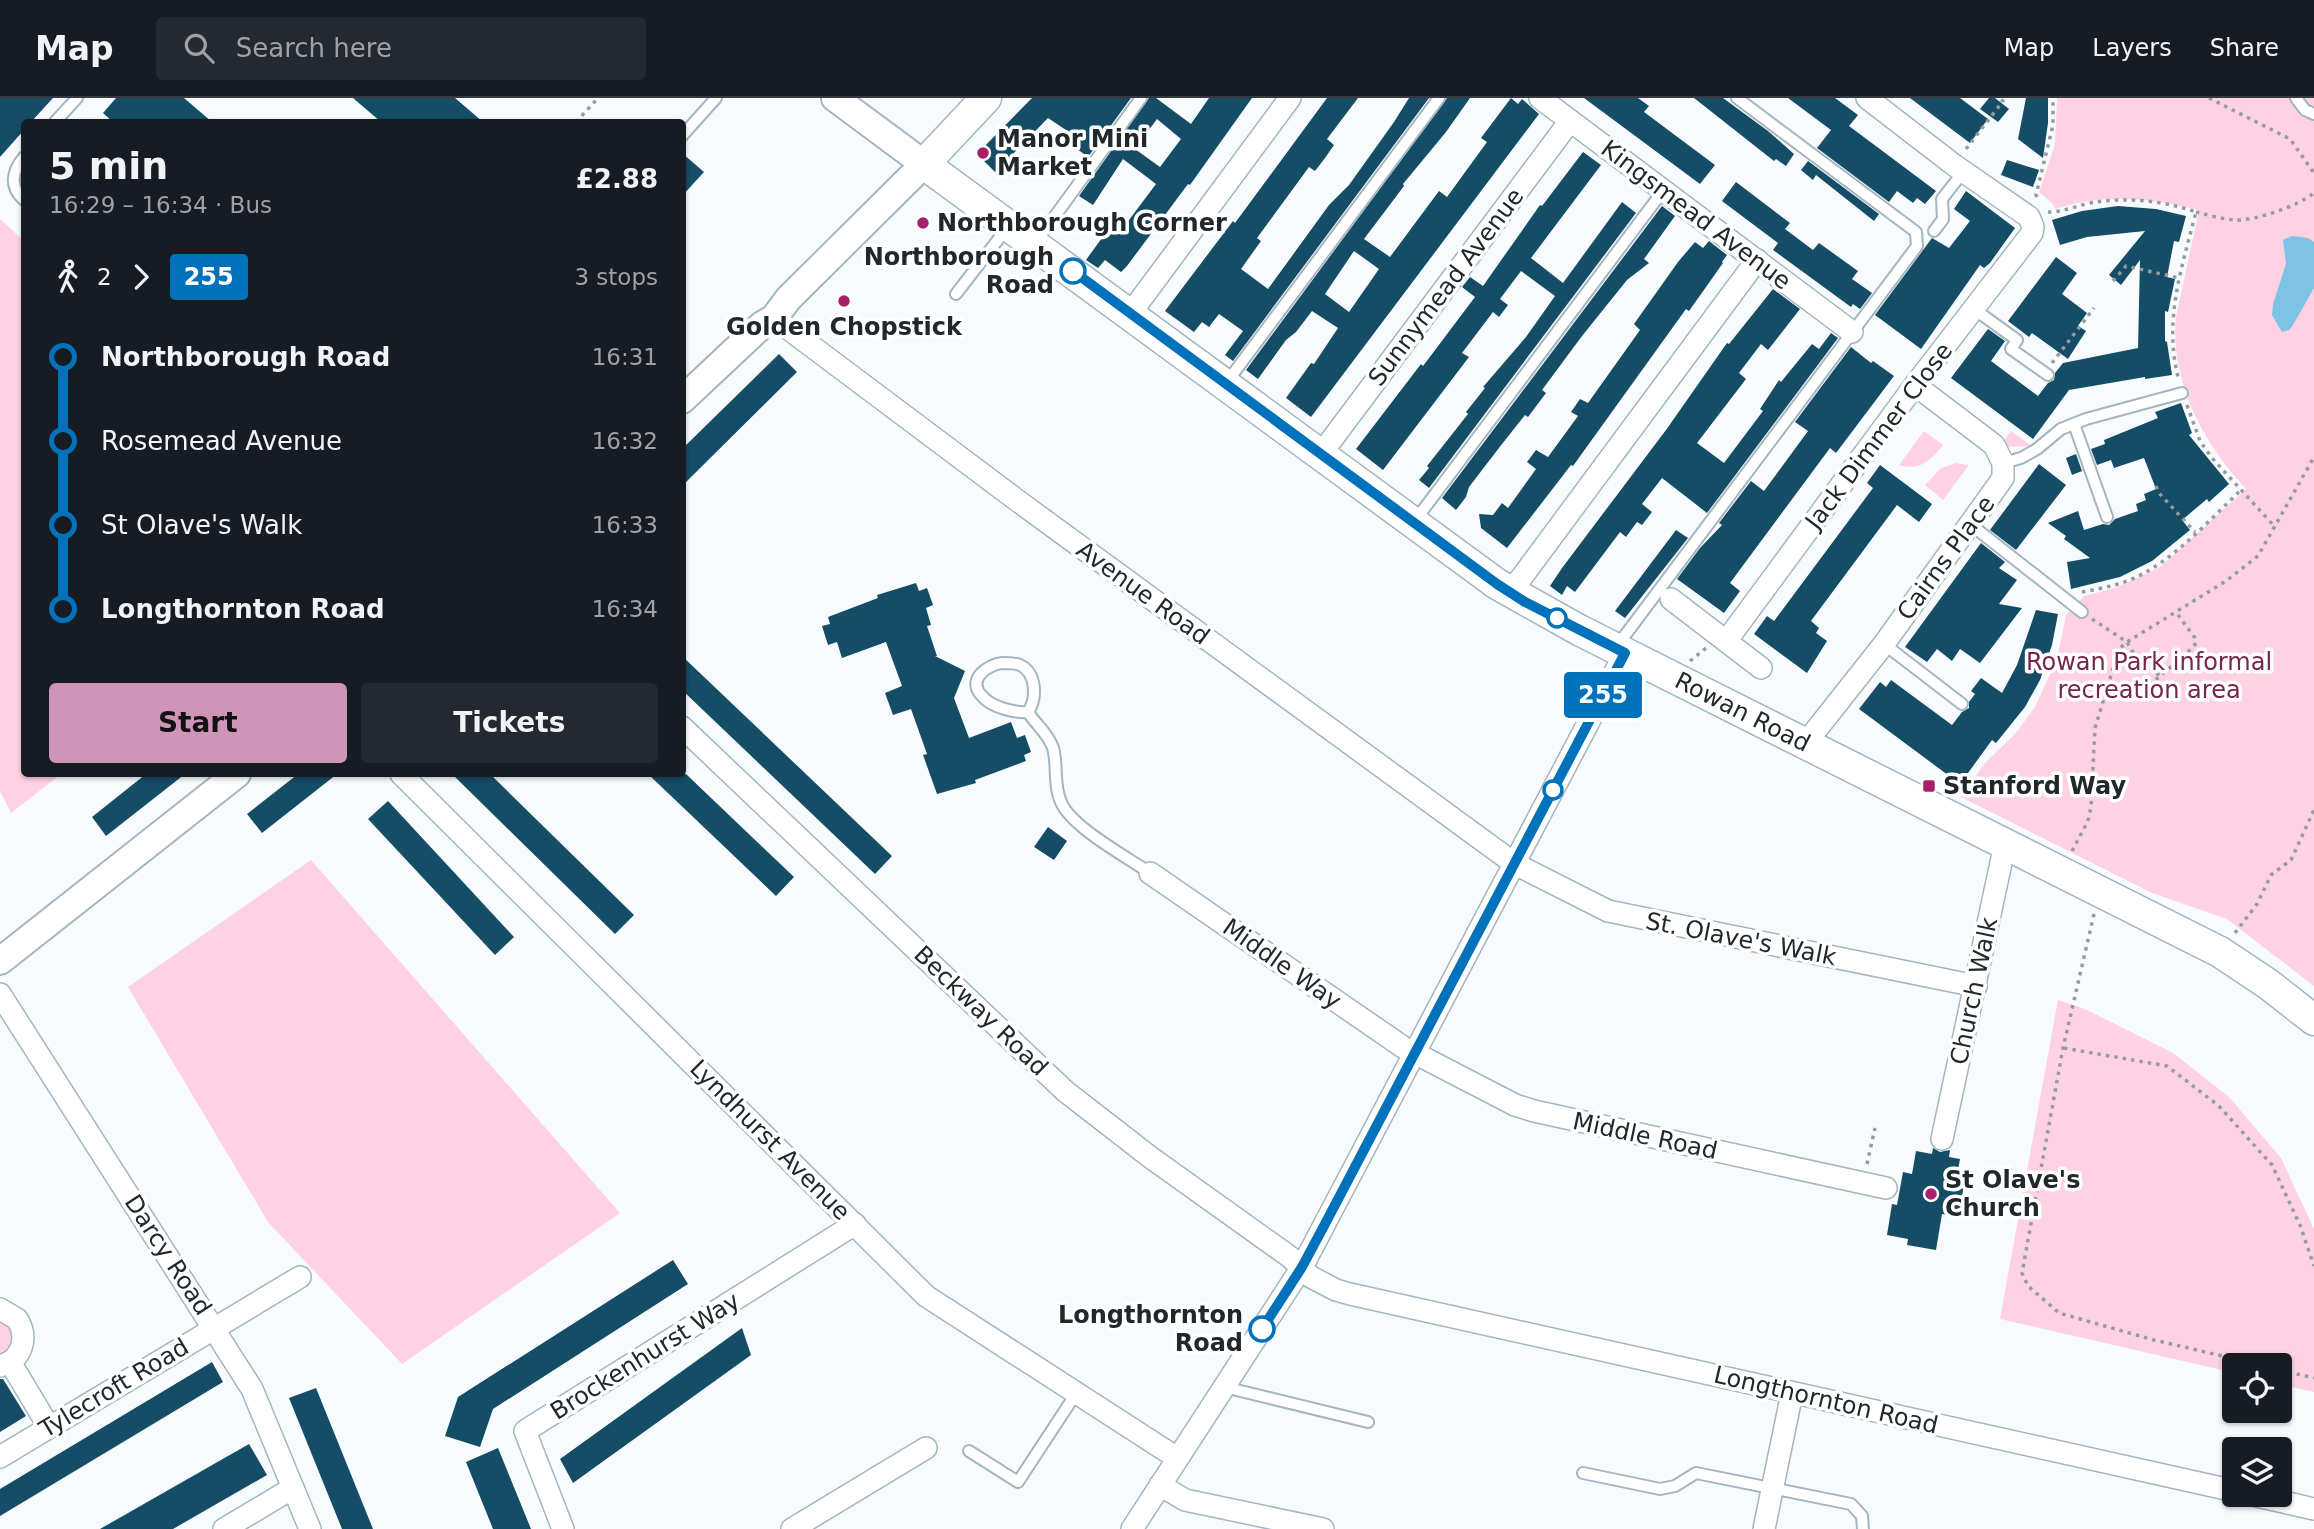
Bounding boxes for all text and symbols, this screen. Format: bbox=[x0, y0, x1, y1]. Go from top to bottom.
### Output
search box bbox=[156, 17, 646, 80]
text: Map bbox=[35, 29, 114, 68]
icon: search bbox=[180, 29, 218, 67]
text: Search here bbox=[236, 33, 392, 63]
text: Map bbox=[2004, 34, 2054, 62]
text: Layers bbox=[2092, 34, 2172, 62]
text: Share bbox=[2210, 34, 2279, 62]
place label: Manor Mini Market bbox=[997, 125, 1148, 181]
street label: Kingsmead Avenue bbox=[1596, 135, 1796, 295]
text: 5 min bbox=[49, 144, 168, 188]
marker: Manor Mini Market bbox=[975, 145, 991, 161]
text: £2.88 bbox=[576, 164, 658, 194]
street label: Sunnymead Avenue bbox=[1363, 183, 1529, 391]
text: 16:29 – 16:34 · Bus bbox=[49, 192, 272, 218]
place label: Northborough Corner bbox=[937, 209, 1227, 237]
marker: Northborough Corner bbox=[915, 215, 931, 231]
place label: Northborough Road bbox=[864, 243, 1054, 299]
icon: walk bbox=[49, 258, 87, 296]
icon: forward bbox=[122, 258, 160, 296]
marker: Northborough Road bbox=[1060, 258, 1086, 284]
text: 255 bbox=[184, 263, 234, 291]
text: 2 bbox=[97, 264, 112, 290]
text: 3 stops bbox=[574, 264, 658, 290]
marker: Golden Chopstick bbox=[836, 293, 852, 309]
place label: Golden Chopstick bbox=[726, 313, 963, 341]
street label: Jack Dimmer Close bbox=[1799, 337, 1958, 536]
text: Northborough Road bbox=[101, 342, 390, 372]
text: 16:31 bbox=[592, 344, 658, 370]
text: Rosemead Avenue bbox=[101, 426, 342, 456]
text: 16:32 bbox=[592, 428, 658, 454]
street label: Cairns Place bbox=[1892, 490, 2000, 626]
text: St Olave's Walk bbox=[101, 510, 302, 540]
text: 16:33 bbox=[592, 512, 658, 538]
street label: Avenue Road bbox=[1071, 536, 1215, 650]
text: Longthornton Road bbox=[101, 594, 385, 624]
text: 16:34 bbox=[592, 596, 658, 622]
unlabelled marker bbox=[1547, 608, 1567, 628]
park label: Rowan Park informal recreation area bbox=[2026, 648, 2272, 704]
street label: Rowan Road bbox=[1670, 666, 1815, 758]
line badge: 255 bbox=[1563, 672, 1643, 718]
text: 255 bbox=[1578, 681, 1628, 709]
button: Start bbox=[49, 683, 347, 763]
button: Tickets bbox=[361, 683, 658, 763]
place label: Stanford Way bbox=[1943, 772, 2126, 800]
marker: Stanford Way bbox=[1921, 778, 1937, 794]
unlabelled marker bbox=[1543, 780, 1563, 800]
street label: St. Olave's Walk bbox=[1643, 907, 1839, 971]
street label: Middle Way bbox=[1217, 913, 1347, 1015]
street label: Church Walk bbox=[1945, 915, 2003, 1067]
street label: Beckway Road bbox=[908, 940, 1054, 1082]
street label: Lyndhurst Avenue bbox=[684, 1054, 856, 1226]
street label: Middle Road bbox=[1570, 1107, 1720, 1165]
place label: St Olave's Church bbox=[1945, 1166, 2081, 1222]
marker: St Olave's Church bbox=[1923, 1186, 1939, 1202]
street label: Darcy Road bbox=[119, 1190, 217, 1320]
street label: Brockenhurst Way bbox=[545, 1286, 745, 1426]
place label: Longthornton Road bbox=[1058, 1301, 1243, 1357]
marker: Longthornton Road bbox=[1249, 1316, 1275, 1342]
street label: Tylecroft Road bbox=[33, 1332, 194, 1444]
map controls bbox=[2222, 1353, 2292, 1507]
button: locate bbox=[2222, 1353, 2292, 1423]
street label: Longthornton Road bbox=[1711, 1361, 1941, 1439]
button: layers bbox=[2222, 1437, 2292, 1507]

